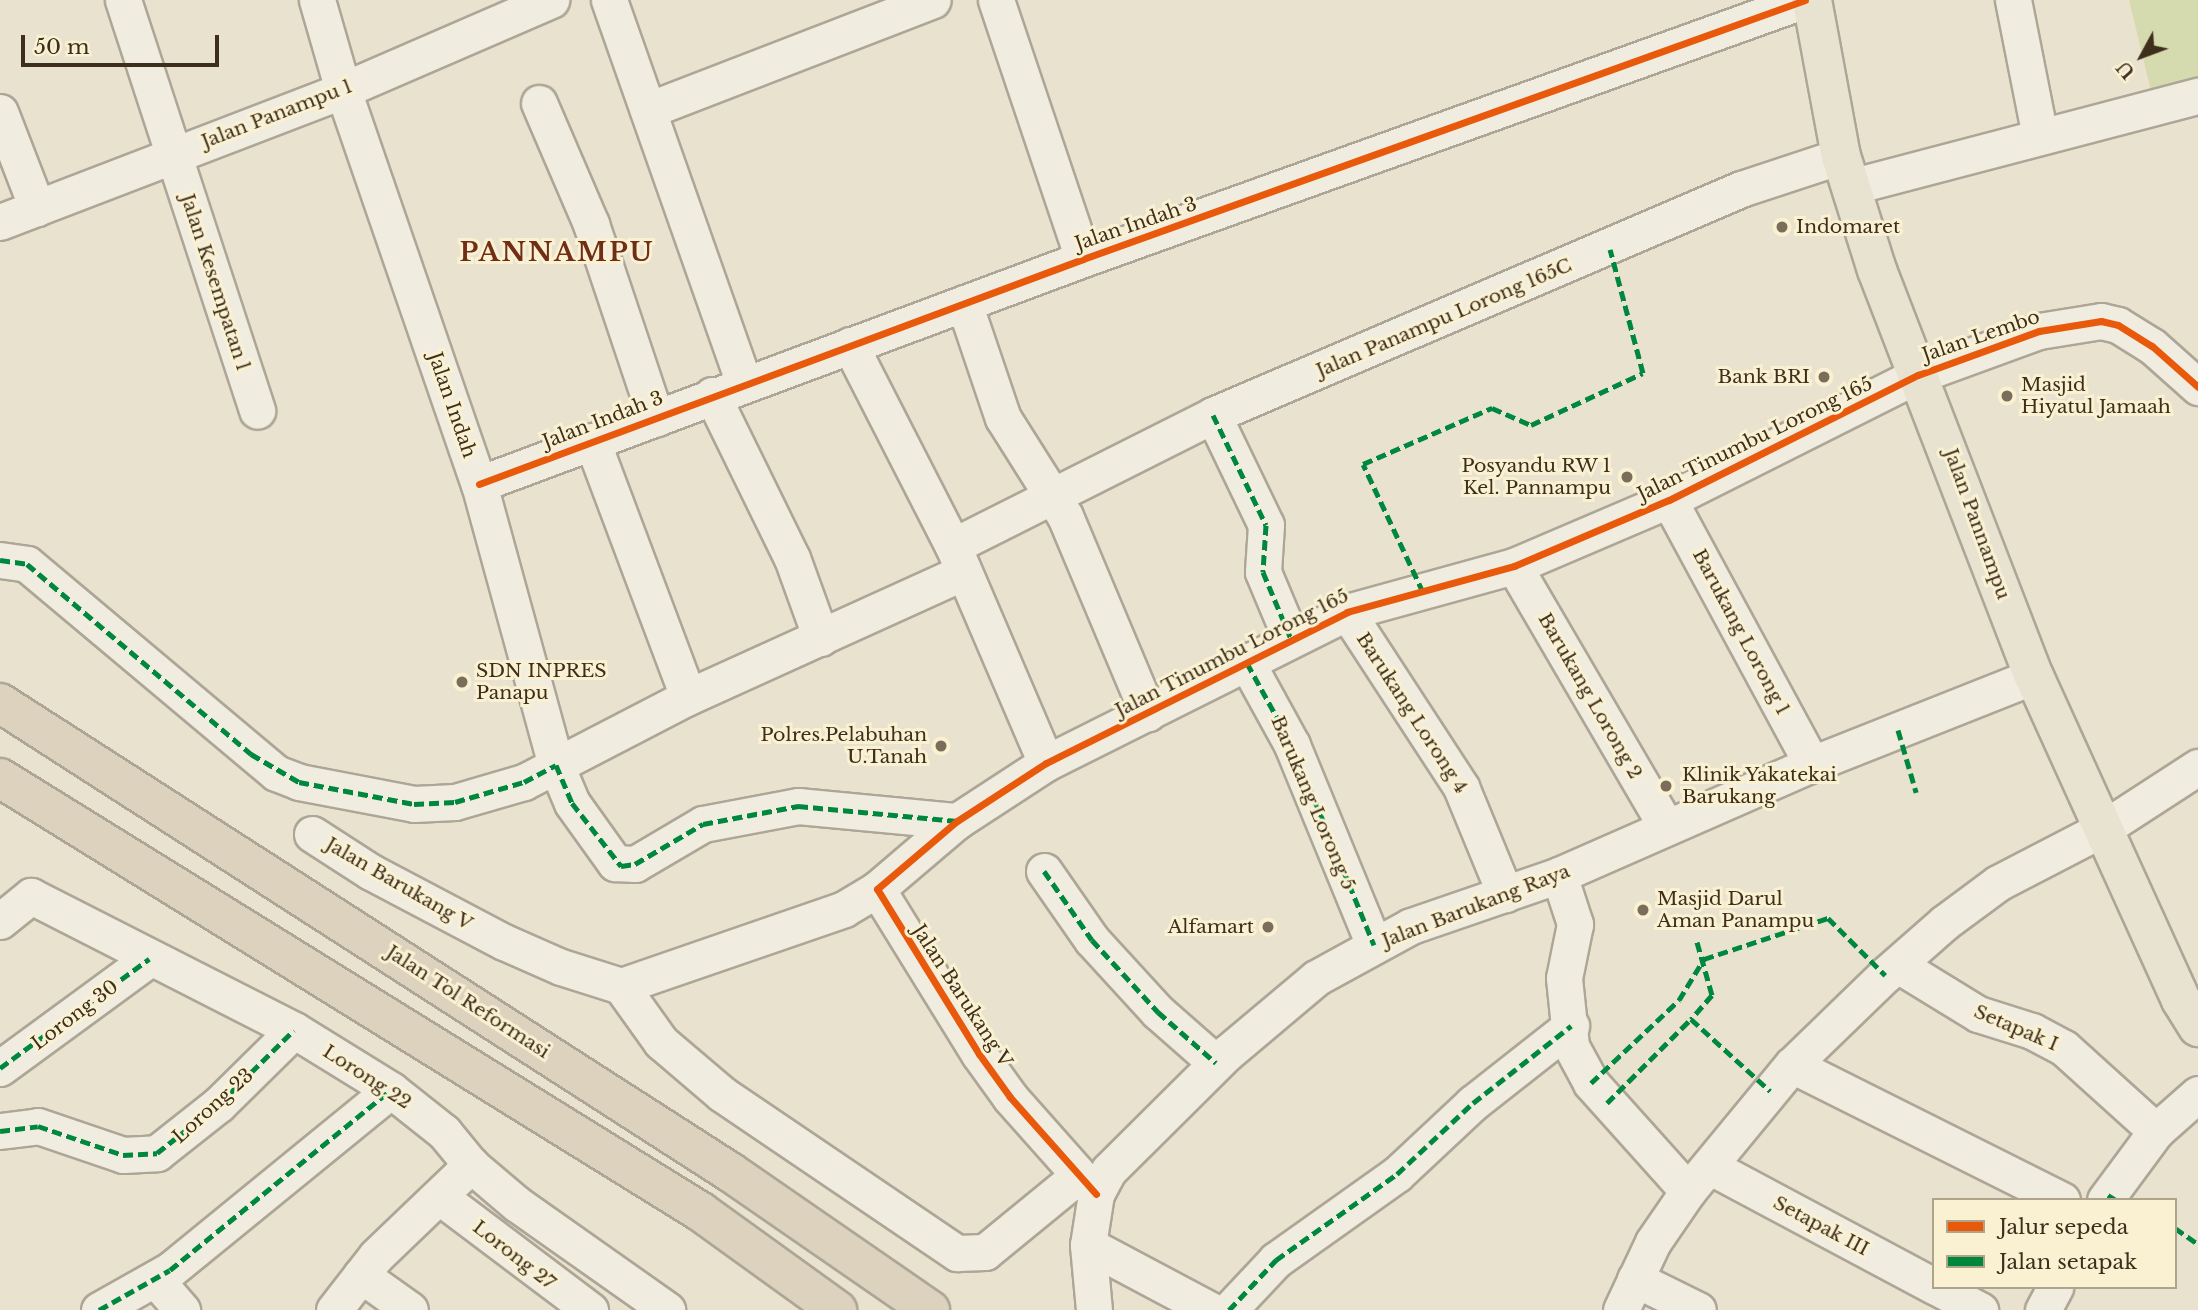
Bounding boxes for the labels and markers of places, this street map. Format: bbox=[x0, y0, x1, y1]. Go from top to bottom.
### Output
place label: Indomaret bbox=[1796, 216, 1900, 238]
marker: Indomaret bbox=[1774, 219, 1790, 235]
place label: Bank BRI bbox=[1717, 366, 1810, 388]
marker: Bank BRI bbox=[1816, 369, 1832, 385]
place label: Masjid Hiyatul Jamaah bbox=[2021, 374, 2171, 418]
marker: Masjid Hiyatul Jamaah bbox=[1999, 388, 2015, 404]
place label: Posyandu RW 1 Kel. Pannampu bbox=[1461, 455, 1611, 499]
marker: Posyandu RW 1 Kel. Pannampu bbox=[1617, 467, 1637, 487]
place label: SDN INPRES Panapu bbox=[476, 660, 606, 704]
marker: SDN INPRES Panapu bbox=[454, 674, 470, 690]
place label: Polres.Pelabuhan U.Tanah bbox=[761, 724, 927, 768]
marker: Polres.Pelabuhan U.Tanah bbox=[933, 738, 949, 754]
place label: Klinik Yakatekai Barukang bbox=[1682, 764, 1838, 808]
marker: Klinik Yakatekai Barukang bbox=[1656, 776, 1676, 796]
place label: Masjid Darul Aman Panampu bbox=[1657, 888, 1814, 932]
marker: Masjid Darul Aman Panampu bbox=[1635, 902, 1651, 918]
place label: Alfamart bbox=[1168, 916, 1254, 938]
marker: Alfamart bbox=[1260, 919, 1276, 935]

